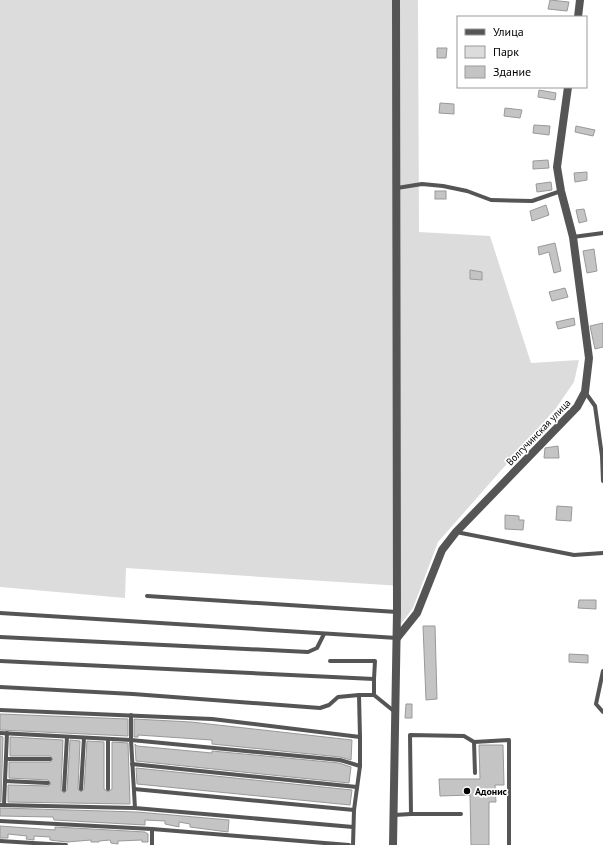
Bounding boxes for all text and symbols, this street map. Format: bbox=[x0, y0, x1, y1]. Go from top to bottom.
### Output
legend bbox=[457, 16, 587, 88]
text: Улица bbox=[493, 24, 524, 39]
text: Парк bbox=[493, 44, 519, 59]
text: Здание bbox=[493, 64, 531, 79]
street label: Волгучинская улица bbox=[503, 396, 573, 468]
place label: Адонис bbox=[475, 785, 508, 798]
marker: Адонис bbox=[462, 786, 472, 796]

